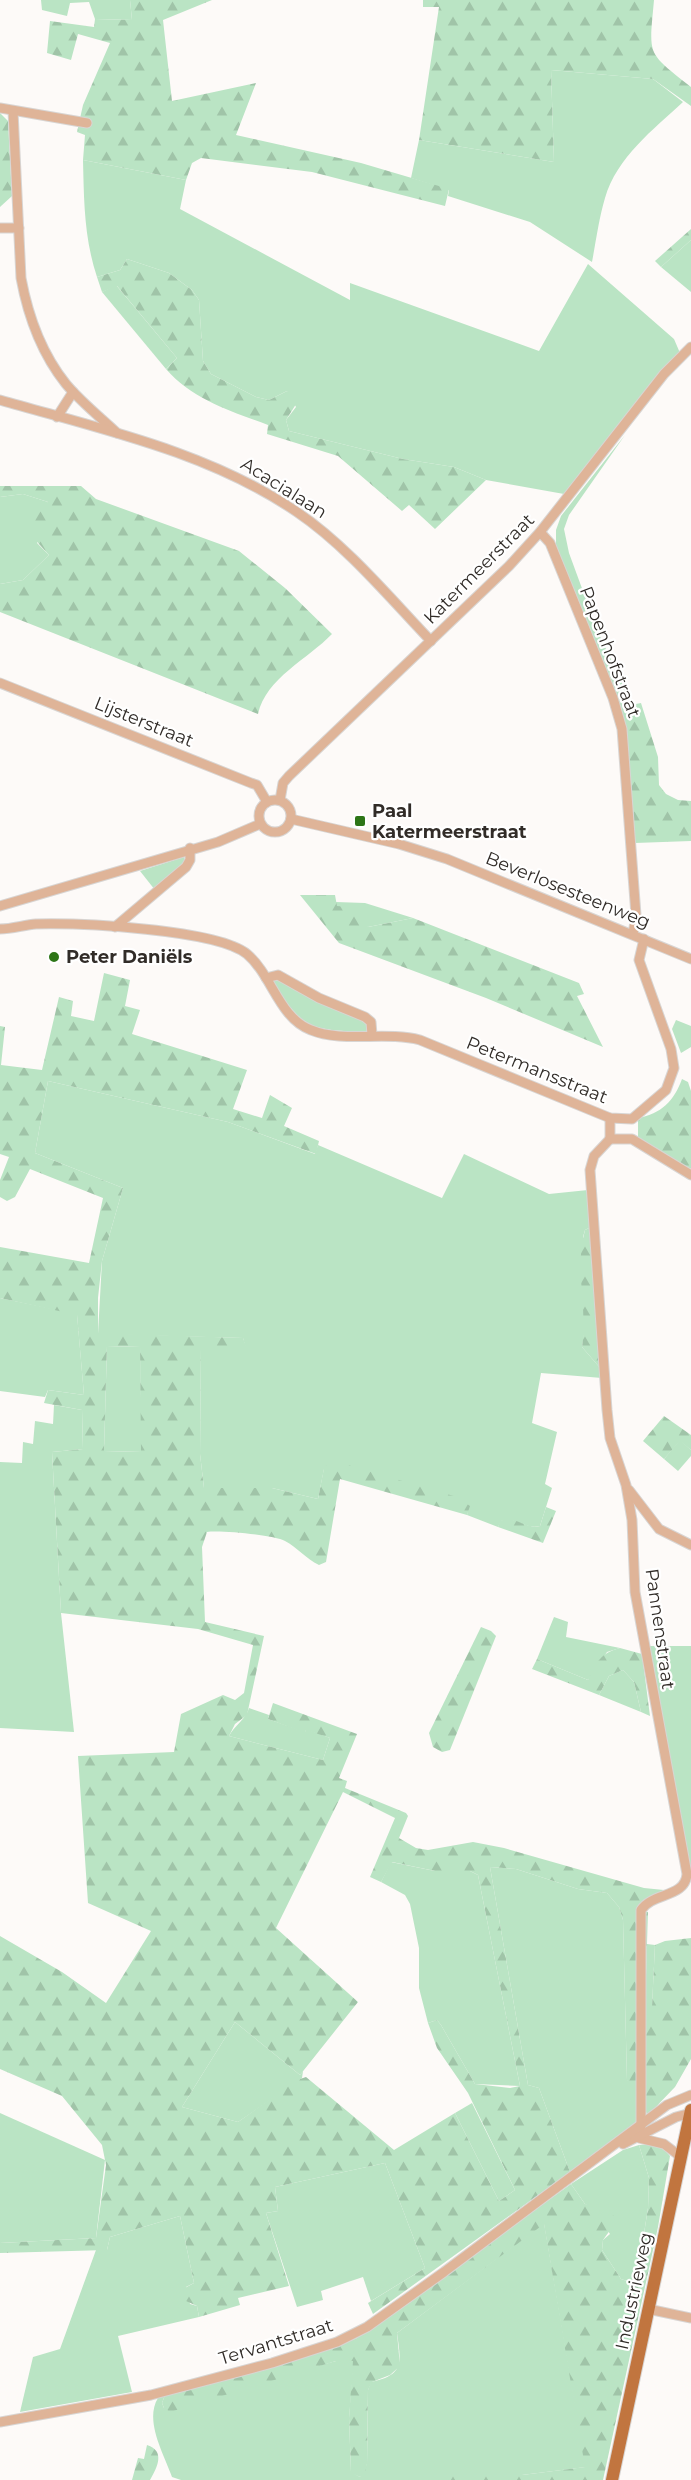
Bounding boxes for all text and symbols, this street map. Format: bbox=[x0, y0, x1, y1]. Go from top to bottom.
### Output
street label: Acacialaan bbox=[237, 453, 331, 523]
street label: Katermeerstraat bbox=[419, 509, 539, 629]
street label: Papenhofstraat bbox=[575, 583, 645, 721]
street label: Lijsterstraat bbox=[91, 692, 197, 752]
place label: Paal Katermeerstraat bbox=[372, 800, 527, 843]
marker: Paal Katermeerstraat bbox=[353, 814, 367, 828]
street label: Beverlosesteenweg bbox=[482, 847, 654, 933]
place label: Peter Daniëls bbox=[66, 946, 193, 968]
marker: Peter Daniëls bbox=[47, 950, 61, 964]
street label: Petermansstraat bbox=[463, 1032, 611, 1108]
street label: Pannenstraat bbox=[641, 1567, 679, 1691]
street label: Industrieweg bbox=[611, 2230, 657, 2352]
street label: Tervantstraat bbox=[216, 2314, 336, 2370]

